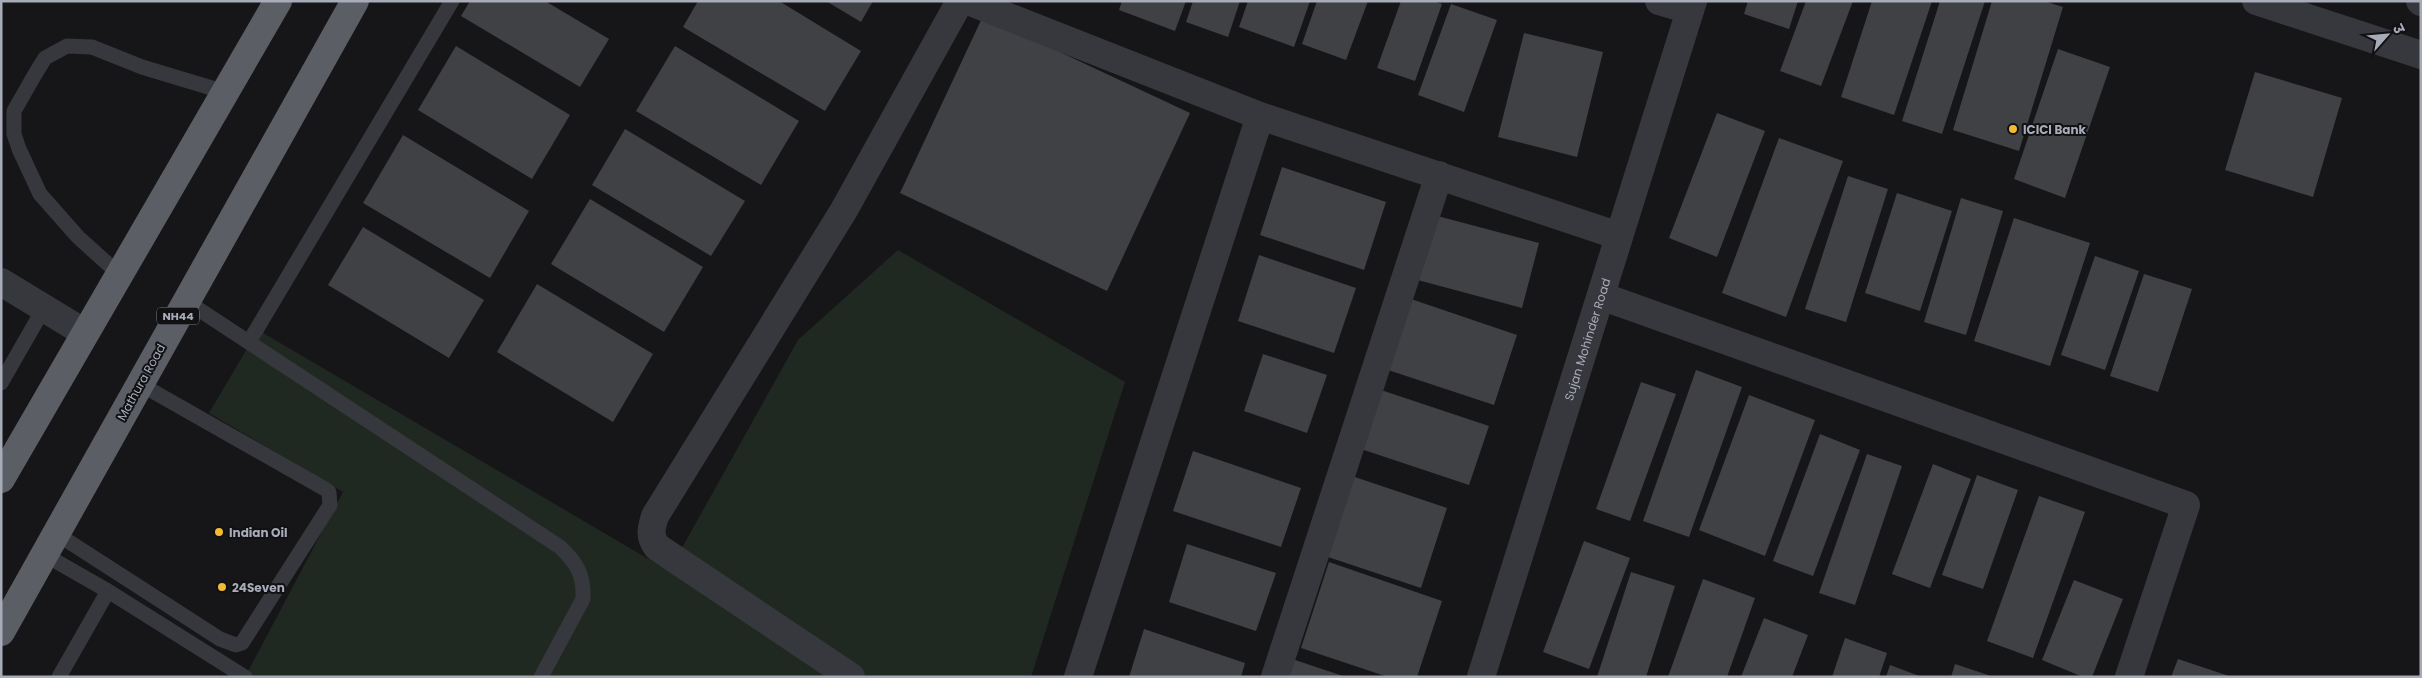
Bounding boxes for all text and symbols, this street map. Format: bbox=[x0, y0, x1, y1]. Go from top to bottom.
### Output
north arrow bbox=[2362, 10, 2412, 60]
text: उ bbox=[2387, 20, 2410, 38]
place label: ICICI Bank bbox=[2023, 121, 2087, 138]
marker: ICICI Bank bbox=[2007, 123, 2019, 135]
street label: Sujan Mohinder Road bbox=[1560, 276, 1614, 403]
road number: NH44 bbox=[157, 308, 199, 324]
street label: Mathura Road bbox=[113, 341, 169, 423]
place label: Indian Oil bbox=[229, 524, 288, 541]
marker: Indian Oil bbox=[213, 526, 225, 538]
place label: 24Seven bbox=[232, 579, 285, 596]
marker: 24Seven bbox=[216, 581, 228, 593]

